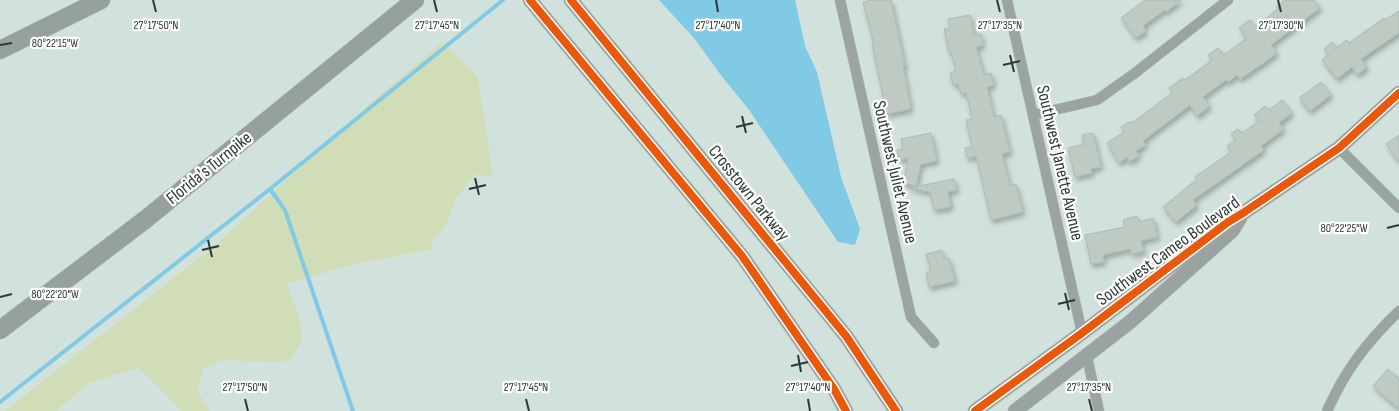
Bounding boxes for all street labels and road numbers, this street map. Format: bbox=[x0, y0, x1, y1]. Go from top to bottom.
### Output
street label: Southwest Janette Avenue bbox=[1032, 83, 1088, 243]
street label: Southwest Juliet Avenue bbox=[868, 99, 922, 245]
street label: Florida's Turnpike bbox=[162, 127, 256, 209]
street label: Crosstown Parkway bbox=[704, 141, 794, 245]
street label: Southwest Cameo Boulevard bbox=[1092, 192, 1244, 310]

